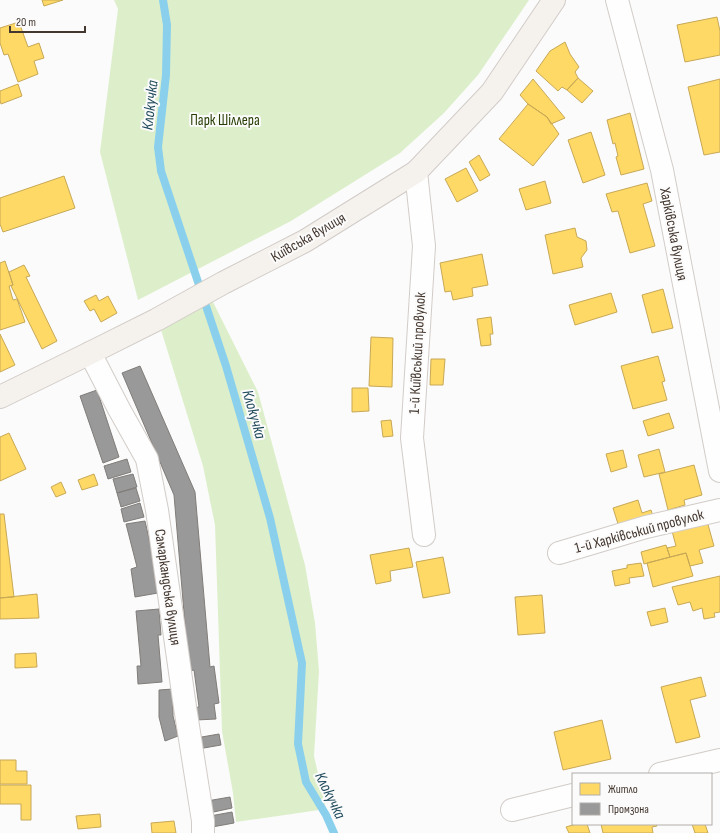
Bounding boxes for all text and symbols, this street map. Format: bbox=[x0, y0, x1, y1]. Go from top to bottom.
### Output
scale bar bbox=[10, 8, 85, 34]
text: 20 m bbox=[16, 15, 36, 30]
water label: Клокучка bbox=[138, 79, 163, 131]
park label: Парк Шіллера bbox=[190, 111, 260, 130]
street label: Харківська вулиця bbox=[655, 185, 692, 282]
street label: Київська вулиця bbox=[267, 208, 349, 267]
street label: 1-й Київський провулок bbox=[405, 291, 430, 414]
water label: Клокучка bbox=[238, 388, 270, 441]
street label: 1-й Харківський провулок bbox=[573, 505, 706, 558]
street label: Самаркандська вулиця bbox=[150, 528, 185, 647]
water label: Клокучка bbox=[310, 769, 349, 823]
legend bbox=[572, 773, 712, 825]
text: Житло bbox=[608, 782, 638, 797]
text: Промзона bbox=[608, 802, 649, 817]

